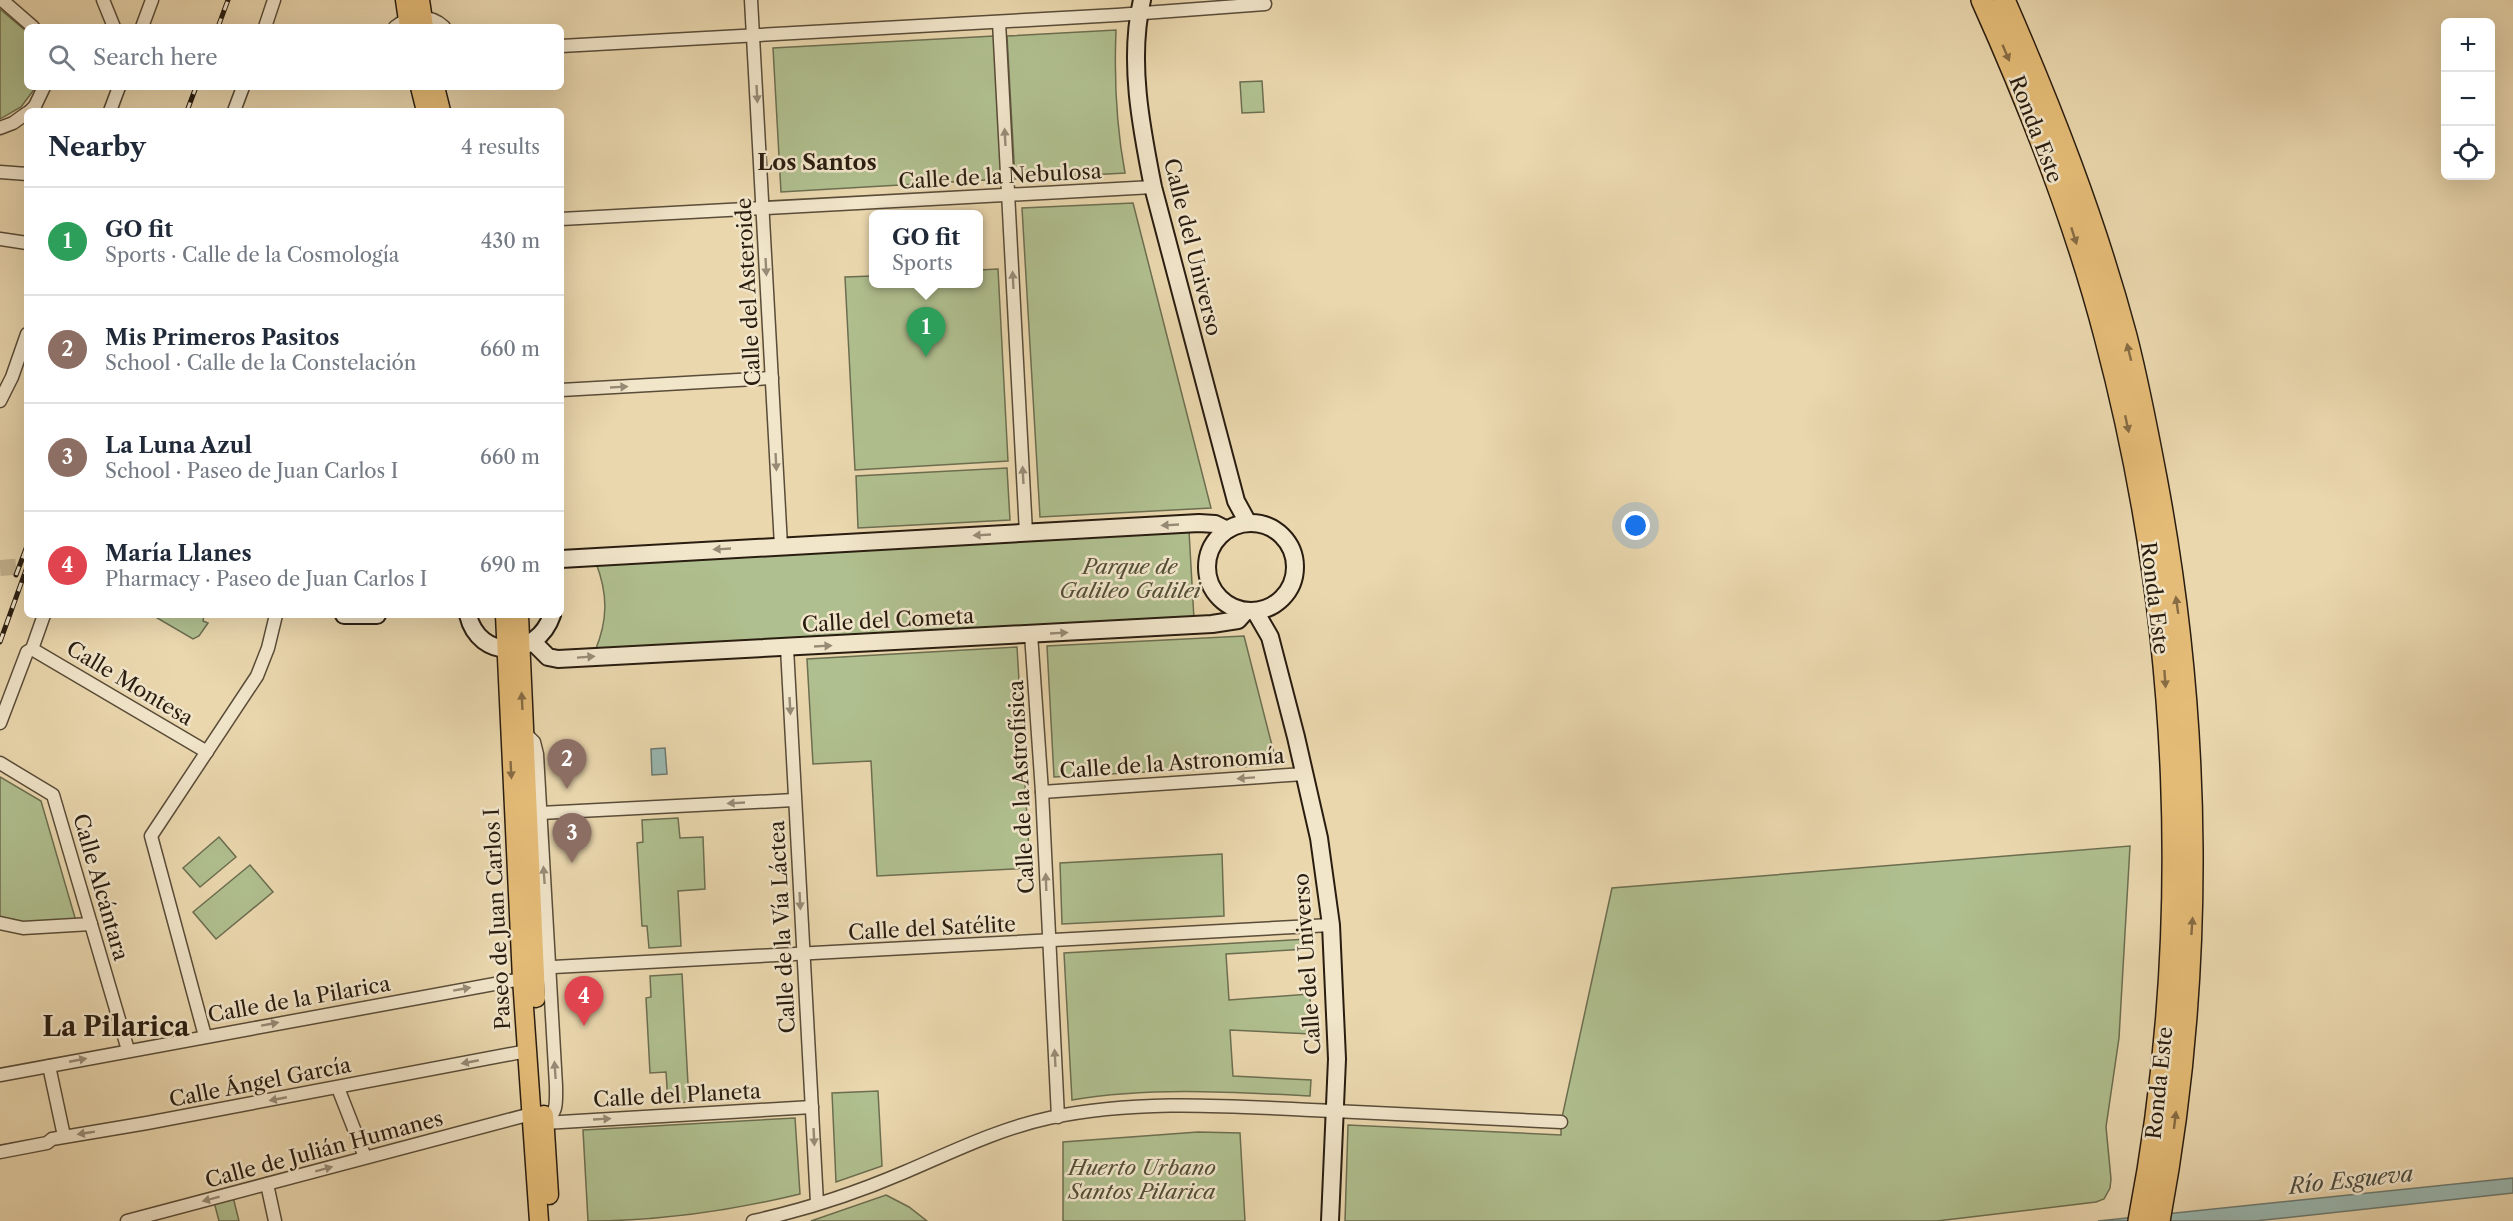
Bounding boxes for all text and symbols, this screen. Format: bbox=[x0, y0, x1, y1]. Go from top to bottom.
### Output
map controls bbox=[2441, 18, 2495, 180]
button: + bbox=[2441, 18, 2495, 72]
search box bbox=[24, 24, 564, 90]
icon: search bbox=[45, 41, 78, 74]
text: Search here bbox=[93, 44, 218, 71]
one-way arrow bbox=[2001, 45, 2011, 63]
street label: Ronda Este bbox=[2004, 72, 2068, 186]
button: − bbox=[2441, 72, 2495, 126]
one-way arrow bbox=[752, 85, 761, 104]
button: locate bbox=[2441, 126, 2495, 180]
one-way arrow bbox=[1000, 127, 1009, 146]
text: Nearby bbox=[48, 131, 146, 163]
text: 4 results bbox=[461, 135, 540, 159]
district label: Los Santos bbox=[757, 149, 877, 176]
street label: Calle del Universo bbox=[1159, 156, 1227, 338]
street label: Calle de la Nebulosa bbox=[898, 158, 1103, 194]
street label: Calle del Asteroide bbox=[731, 197, 765, 387]
popup bbox=[869, 210, 983, 288]
text: GO fit bbox=[105, 216, 173, 243]
text: GO fit bbox=[892, 224, 960, 251]
one-way arrow bbox=[2070, 227, 2080, 245]
text: 1 bbox=[63, 229, 72, 253]
text: 430 m bbox=[481, 229, 540, 253]
text: Sports · Calle de la Cosmología bbox=[105, 243, 399, 267]
text: Sports bbox=[892, 251, 953, 275]
one-way arrow bbox=[762, 258, 771, 277]
one-way arrow bbox=[1008, 270, 1017, 289]
pin: 1 bbox=[906, 308, 946, 357]
text: Mis Primeros Pasitos bbox=[105, 324, 339, 351]
text: 2 bbox=[62, 337, 73, 361]
text: 660 m bbox=[480, 337, 540, 361]
one-way arrow bbox=[2124, 343, 2134, 361]
text: School · Calle de la Constelación bbox=[105, 351, 416, 375]
one-way arrow bbox=[610, 382, 629, 392]
one-way arrow bbox=[2122, 414, 2132, 433]
text: La Luna Azul bbox=[105, 432, 252, 459]
text: 3 bbox=[62, 445, 73, 469]
text: 660 m bbox=[480, 445, 540, 469]
one-way arrow bbox=[772, 453, 781, 472]
text: School · Paseo de Juan Carlos I bbox=[105, 459, 398, 483]
one-way arrow bbox=[1019, 465, 1028, 484]
your location bbox=[1621, 511, 1650, 540]
one-way arrow bbox=[1161, 520, 1180, 529]
one-way arrow bbox=[972, 531, 991, 540]
text: María Llanes bbox=[105, 540, 252, 567]
street label: Ronda Este bbox=[2136, 540, 2174, 656]
one-way arrow bbox=[713, 545, 732, 554]
text: 4 bbox=[62, 553, 73, 577]
text: 690 m bbox=[480, 553, 540, 577]
park label: Parque de Galileo Galilei bbox=[1059, 554, 1202, 603]
text: Pharmacy · Paseo de Juan Carlos I bbox=[105, 567, 427, 591]
one-way arrow bbox=[2172, 596, 2182, 615]
street label: Calle del Cometa bbox=[801, 603, 976, 637]
one-way arrow bbox=[1050, 628, 1069, 637]
street label: Calle Montesa bbox=[62, 635, 199, 731]
one-way arrow bbox=[813, 641, 832, 650]
one-way arrow bbox=[577, 652, 596, 662]
one-way arrow bbox=[2160, 669, 2170, 688]
street label: Calle de la Astrofísica bbox=[1003, 678, 1039, 895]
one-way arrow bbox=[518, 692, 527, 711]
one-way arrow bbox=[785, 697, 794, 716]
pin: 2 bbox=[548, 740, 586, 789]
street label: Calle de la Astronomía bbox=[1059, 743, 1286, 783]
one-way arrow bbox=[507, 761, 516, 780]
one-way arrow bbox=[1236, 773, 1255, 782]
one-way arrow bbox=[726, 798, 745, 807]
street label: Paseo de Juan Carlos I bbox=[479, 807, 515, 1031]
street label: Calle Alcántara bbox=[68, 811, 134, 964]
pin: 3 bbox=[552, 814, 592, 863]
street label: Calle de la Vía Láctea bbox=[764, 819, 800, 1034]
one-way arrow bbox=[540, 866, 549, 885]
street label: Calle del Universo bbox=[1288, 872, 1326, 1056]
one-way arrow bbox=[1041, 873, 1050, 892]
one-way arrow bbox=[795, 891, 804, 910]
street label: Calle del Satélite bbox=[847, 911, 1017, 945]
one-way arrow bbox=[2187, 916, 2197, 935]
street label: Calle de la Pilarica bbox=[206, 970, 393, 1027]
pin: 4 bbox=[564, 976, 604, 1026]
one-way arrow bbox=[452, 985, 471, 994]
district label: La Pilarica bbox=[42, 1010, 190, 1043]
one-way arrow bbox=[260, 1019, 279, 1028]
street label: Ronda Este bbox=[2141, 1025, 2177, 1141]
one-way arrow bbox=[1050, 1049, 1059, 1068]
street label: Calle Ángel García bbox=[167, 1052, 354, 1112]
one-way arrow bbox=[69, 1055, 88, 1064]
one-way arrow bbox=[460, 1058, 479, 1067]
one-way arrow bbox=[550, 1060, 560, 1079]
street label: Calle del Planeta bbox=[592, 1078, 762, 1112]
one-way arrow bbox=[269, 1095, 288, 1104]
street label: Calle de Julián Humanes bbox=[202, 1105, 446, 1193]
one-way arrow bbox=[2171, 1110, 2180, 1129]
one-way arrow bbox=[593, 1114, 612, 1124]
one-way arrow bbox=[77, 1128, 96, 1137]
one-way arrow bbox=[809, 1128, 818, 1147]
park label: Huerto Urbano Santos Pilarica bbox=[1066, 1155, 1216, 1204]
water label: Río Esgueva bbox=[2285, 1160, 2415, 1200]
one-way arrow bbox=[314, 1163, 333, 1173]
one-way arrow bbox=[201, 1195, 219, 1204]

